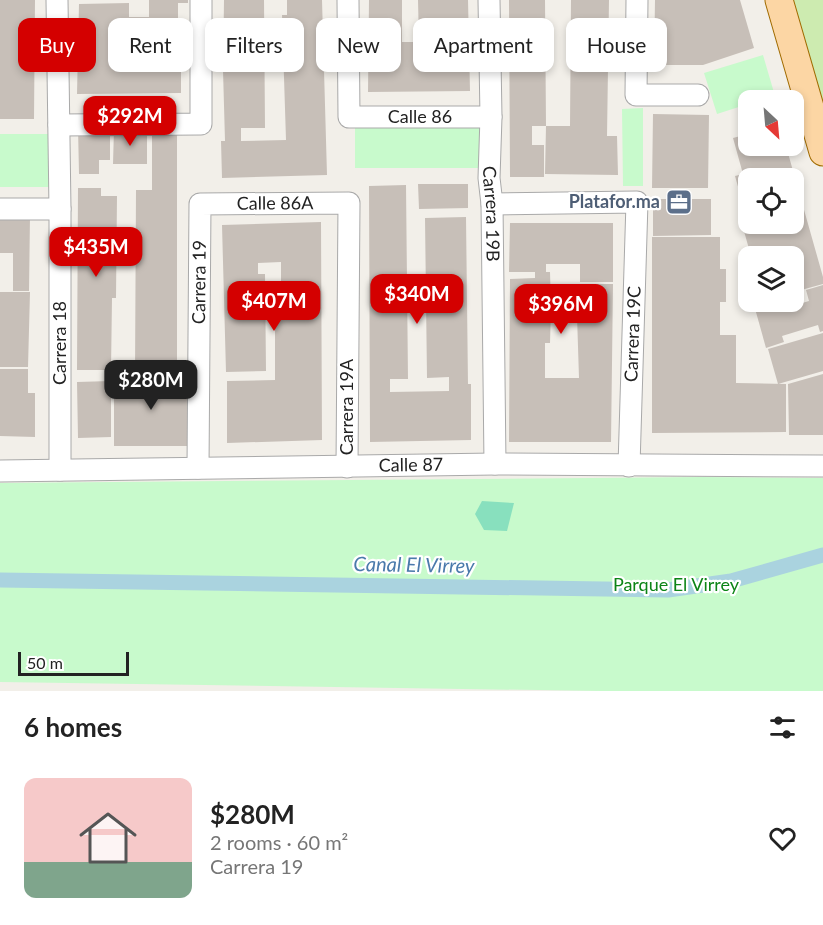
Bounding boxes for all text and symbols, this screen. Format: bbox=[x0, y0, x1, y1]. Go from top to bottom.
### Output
chip: Buy bbox=[18, 18, 96, 72]
chip: Rent bbox=[108, 18, 193, 72]
chip: Filters bbox=[205, 18, 304, 72]
chip: New bbox=[316, 18, 401, 72]
chip: Apartment bbox=[413, 18, 554, 72]
chip: House bbox=[566, 18, 667, 72]
north arrow bbox=[738, 90, 804, 156]
map controls bbox=[738, 90, 804, 312]
pin: $292M bbox=[88, 96, 172, 147]
text: $292M bbox=[97, 103, 163, 127]
street label: Calle 86 bbox=[388, 105, 452, 127]
street label: Carrera 19B bbox=[479, 166, 505, 262]
button: locate bbox=[738, 168, 804, 234]
office icon: Platafor.ma bbox=[664, 187, 694, 217]
place label: Platafor.ma bbox=[569, 190, 660, 212]
street label: Calle 86A bbox=[237, 191, 314, 214]
pin: $435M bbox=[54, 227, 138, 278]
text: $435M bbox=[63, 234, 129, 258]
street label: Carrera 19 bbox=[187, 240, 210, 324]
button: layers bbox=[738, 246, 804, 312]
pin: $340M bbox=[375, 274, 459, 325]
pin: $407M bbox=[232, 281, 316, 332]
text: $340M bbox=[384, 281, 450, 305]
pin: $396M bbox=[519, 284, 603, 335]
street label: Carrera 19C bbox=[619, 286, 645, 382]
text: $407M bbox=[241, 288, 307, 312]
text: $396M bbox=[528, 291, 594, 315]
street label: Carrera 18 bbox=[48, 301, 70, 385]
street label: Carrera 19A bbox=[335, 358, 357, 455]
pin: $280M bbox=[109, 360, 193, 411]
text: $280M bbox=[118, 367, 184, 391]
street label: Calle 87 bbox=[379, 453, 443, 476]
water label: Canal El Virrey bbox=[353, 551, 475, 577]
park label: Parque El Virrey bbox=[613, 573, 740, 595]
scale bar bbox=[18, 649, 129, 676]
text: 50 m bbox=[27, 653, 63, 672]
text: 6 homes bbox=[24, 711, 122, 743]
icon: filters bbox=[766, 711, 799, 744]
text: $280M bbox=[210, 798, 295, 830]
icon: home bbox=[72, 802, 144, 874]
icon: heart bbox=[766, 822, 799, 855]
text: 2 rooms · 60 m² bbox=[210, 830, 348, 854]
text: Carrera 19 bbox=[210, 854, 303, 878]

